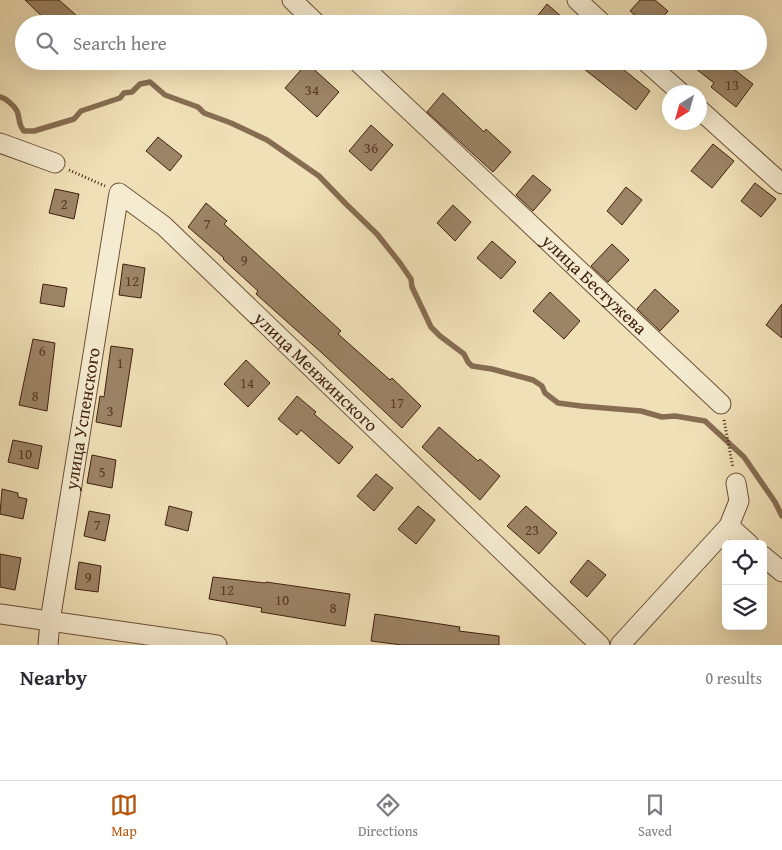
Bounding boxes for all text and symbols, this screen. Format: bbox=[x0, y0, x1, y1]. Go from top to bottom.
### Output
search box bbox=[15, 15, 767, 70]
icon: search bbox=[33, 29, 61, 57]
text: Search here bbox=[73, 29, 167, 57]
house number: 13 bbox=[725, 74, 739, 95]
house number: 34 bbox=[305, 79, 319, 100]
north arrow bbox=[662, 85, 707, 130]
house number: 36 bbox=[364, 137, 378, 158]
house number: 2 bbox=[60, 193, 68, 214]
house number: 7 bbox=[203, 213, 211, 234]
street label: улица Бестужева bbox=[535, 227, 654, 341]
house number: 9 bbox=[240, 249, 248, 270]
house number: 12 bbox=[125, 270, 139, 291]
street label: улица Менжинского bbox=[247, 305, 384, 438]
house number: 6 bbox=[38, 340, 46, 361]
street label: улица Успенского bbox=[57, 345, 107, 493]
house number: 1 bbox=[116, 352, 124, 373]
house number: 14 bbox=[240, 372, 254, 393]
house number: 8 bbox=[31, 385, 39, 406]
house number: 17 bbox=[390, 392, 404, 413]
house number: 3 bbox=[106, 400, 114, 421]
house number: 10 bbox=[18, 443, 32, 464]
house number: 5 bbox=[98, 461, 106, 482]
house number: 7 bbox=[93, 514, 101, 535]
house number: 23 bbox=[525, 519, 539, 540]
map controls bbox=[722, 540, 767, 630]
button: locate bbox=[722, 540, 767, 585]
house number: 9 bbox=[84, 566, 92, 587]
house number: 12 bbox=[220, 579, 234, 600]
button: layers bbox=[722, 585, 767, 630]
house number: 10 bbox=[275, 589, 289, 610]
house number: 8 bbox=[329, 597, 337, 618]
text: Nearby bbox=[20, 662, 87, 693]
text: 0 results bbox=[705, 666, 762, 690]
tab: Map bbox=[110, 791, 138, 841]
tab: Directions bbox=[358, 791, 418, 841]
tab: Saved bbox=[638, 791, 672, 841]

